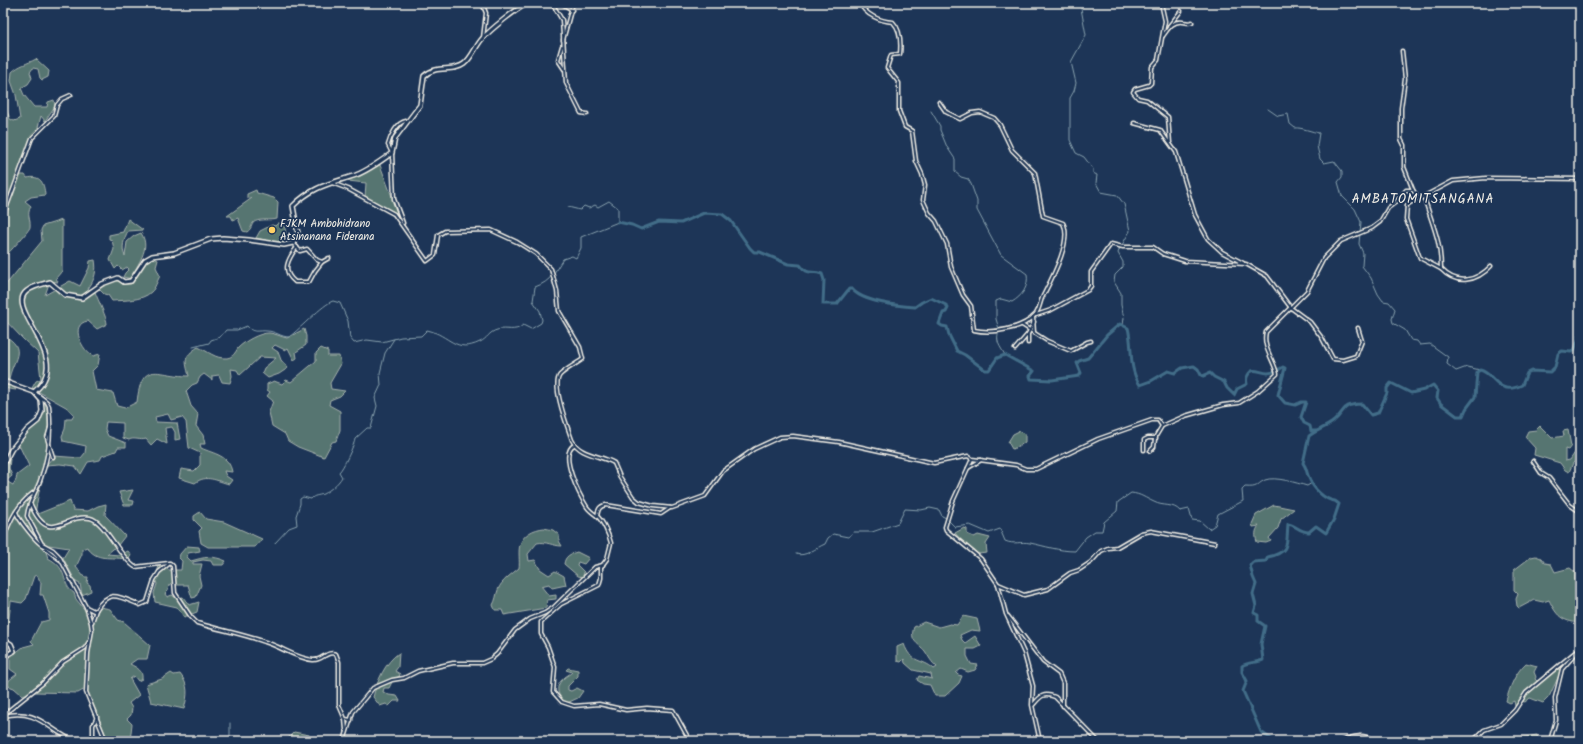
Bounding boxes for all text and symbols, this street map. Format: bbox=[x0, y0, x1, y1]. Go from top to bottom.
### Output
district label: AMBATOMITSANGANA bbox=[1352, 189, 1494, 210]
place label: FJKM Ambohidrano Atsinanana Fiderana bbox=[280, 215, 374, 246]
marker: FJKM Ambohidrano Atsinanana Fiderana bbox=[267, 225, 277, 235]

